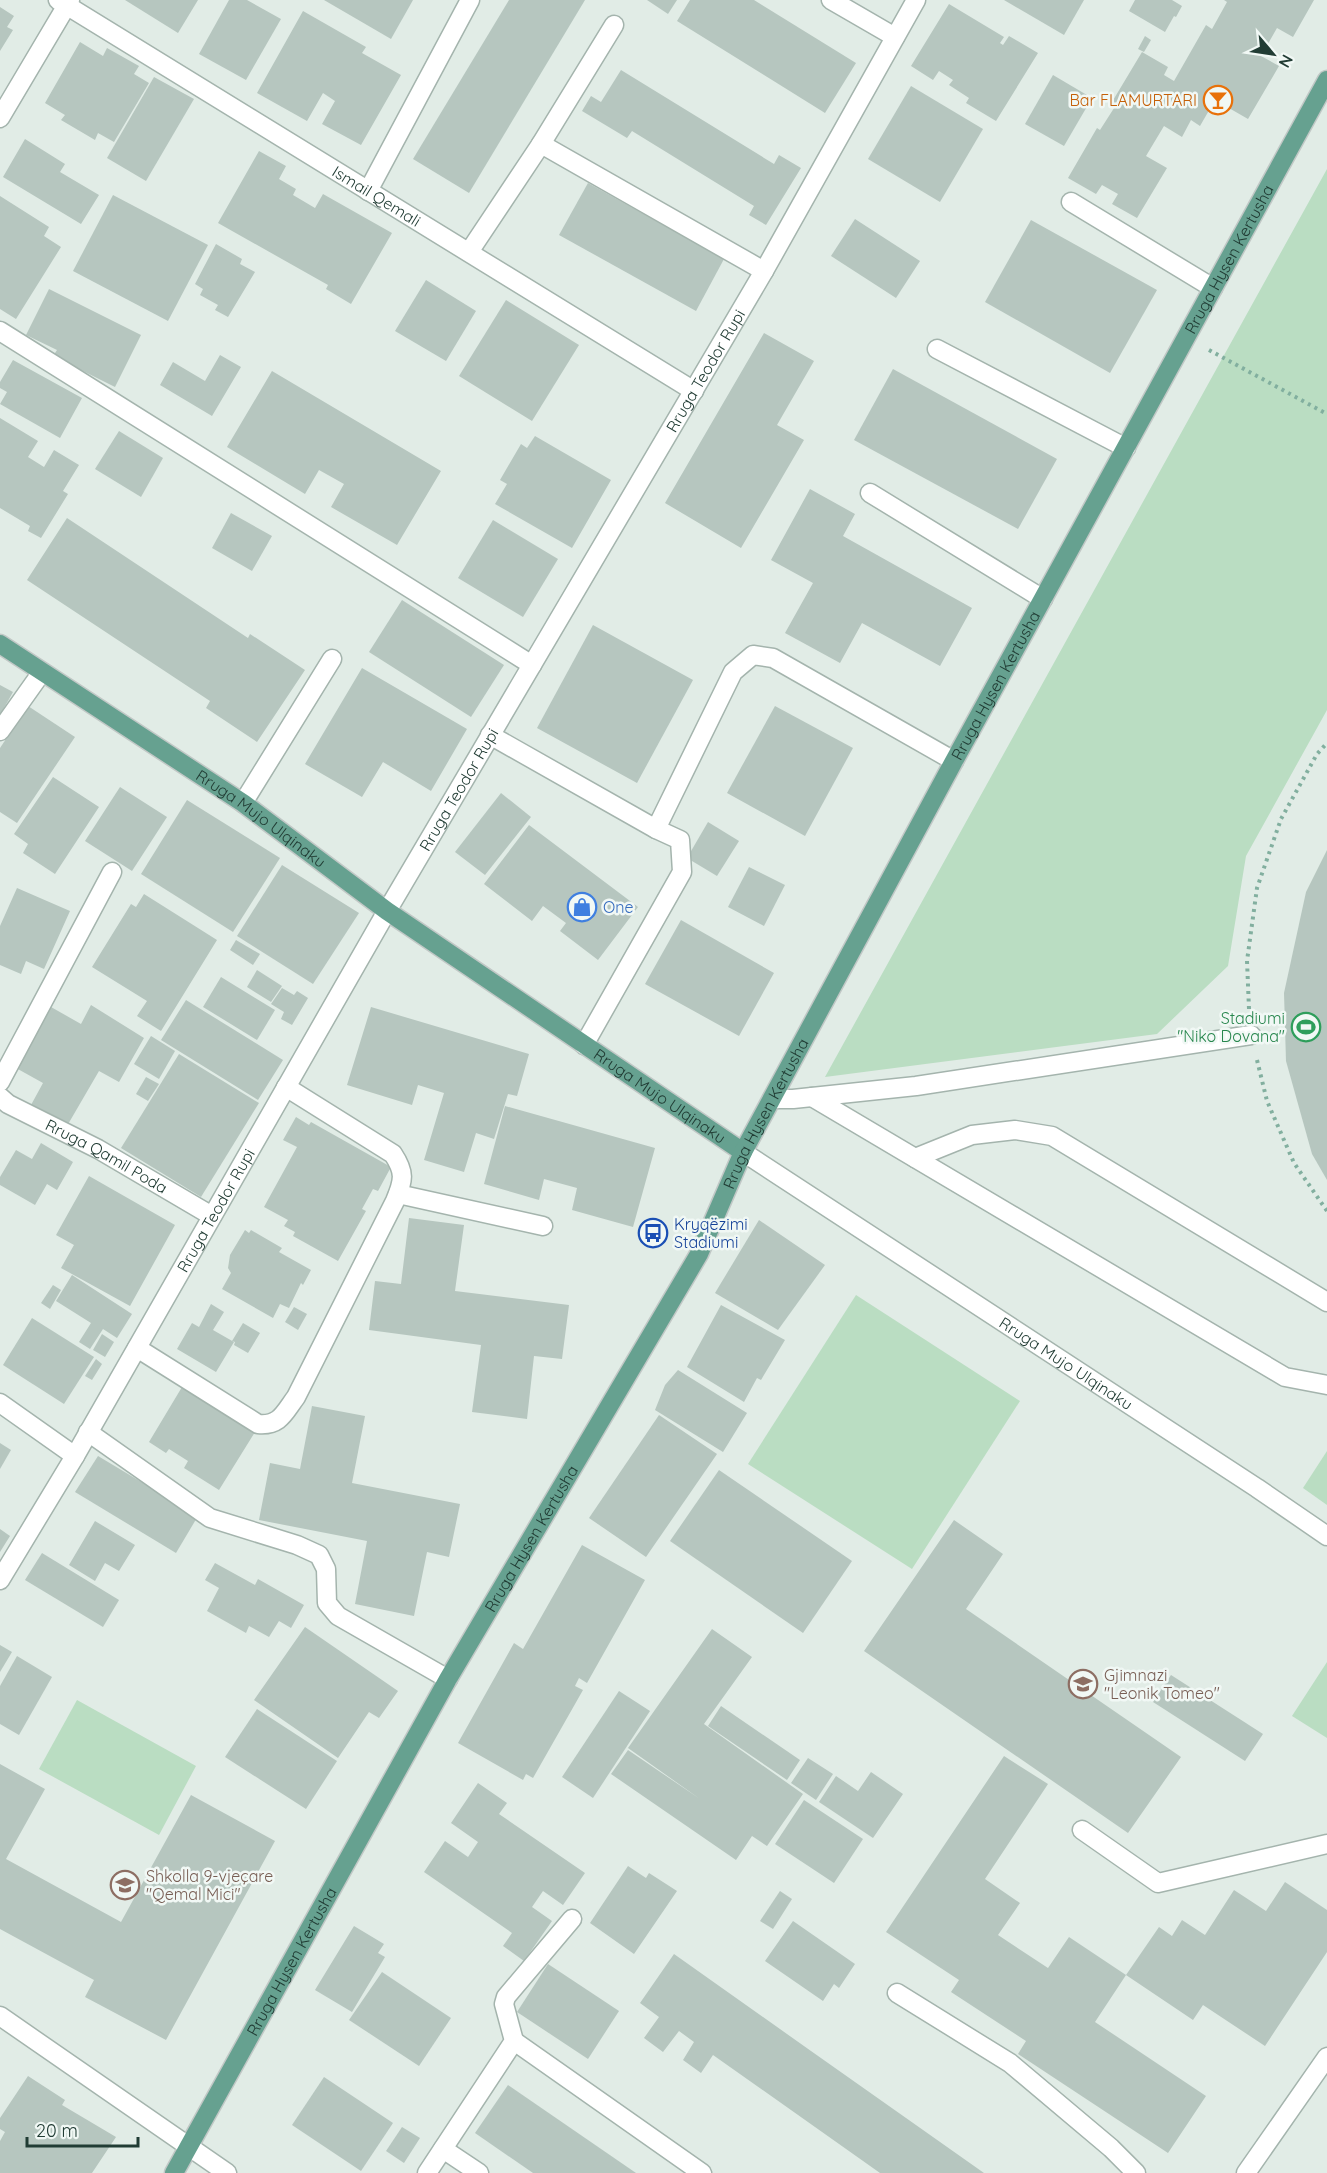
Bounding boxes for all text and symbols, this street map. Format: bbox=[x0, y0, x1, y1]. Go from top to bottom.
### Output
north arrow bbox=[1243, 24, 1303, 84]
text: N bbox=[1275, 51, 1298, 71]
bar icon: Bar FLAMURTARI bbox=[1202, 84, 1234, 116]
place label: Bar FLAMURTARI bbox=[1069, 90, 1197, 110]
street label: Ismail Qemali bbox=[329, 161, 425, 231]
street label: Rruga Hysen Kertusha bbox=[1180, 181, 1278, 337]
street label: Rruga Teodor Rupi bbox=[661, 306, 749, 436]
street label: Rruga Hysen Kertusha bbox=[946, 607, 1044, 764]
street label: Rruga Teodor Rupi bbox=[415, 724, 503, 854]
street label: Rruga Mujo Ulqinaku bbox=[192, 765, 330, 872]
shop icon: One bbox=[566, 891, 598, 923]
place label: One bbox=[603, 897, 634, 917]
place label: Stadiumi "Niko Dovana" bbox=[1177, 1008, 1285, 1046]
sports icon: Stadiumi "Niko Dovana" bbox=[1290, 1011, 1322, 1043]
street label: Rruga Hysen Kertusha bbox=[718, 1035, 813, 1192]
street label: Rruga Mujo Ulqinaku bbox=[590, 1044, 730, 1148]
street label: Rruga Qamil Poda bbox=[42, 1114, 171, 1198]
street label: Rruga Teodor Rupi bbox=[172, 1145, 259, 1276]
place label: Kryqëzimi Stadiumi bbox=[674, 1214, 748, 1252]
bus stop icon: Kryqëzimi Stadiumi bbox=[637, 1217, 669, 1249]
street label: Rruga Mujo Ulqinaku bbox=[996, 1312, 1137, 1414]
street label: Rruga Hysen Kertusha bbox=[480, 1462, 582, 1616]
place label: Gjimnazi "Leonik Tomeo" bbox=[1104, 1665, 1220, 1703]
school or university icon: Gjimnazi "Leonik Tomeo" bbox=[1067, 1668, 1099, 1700]
place label: Shkolla 9-vjeçare "Qemal Mici" bbox=[146, 1866, 273, 1904]
school or university icon: Shkolla 9-vjeçare "Qemal Mici" bbox=[109, 1869, 141, 1901]
street label: Rruga Hysen Kertusha bbox=[242, 1883, 341, 2039]
scale bar bbox=[27, 2110, 138, 2148]
text: 20 m bbox=[36, 2119, 78, 2142]

